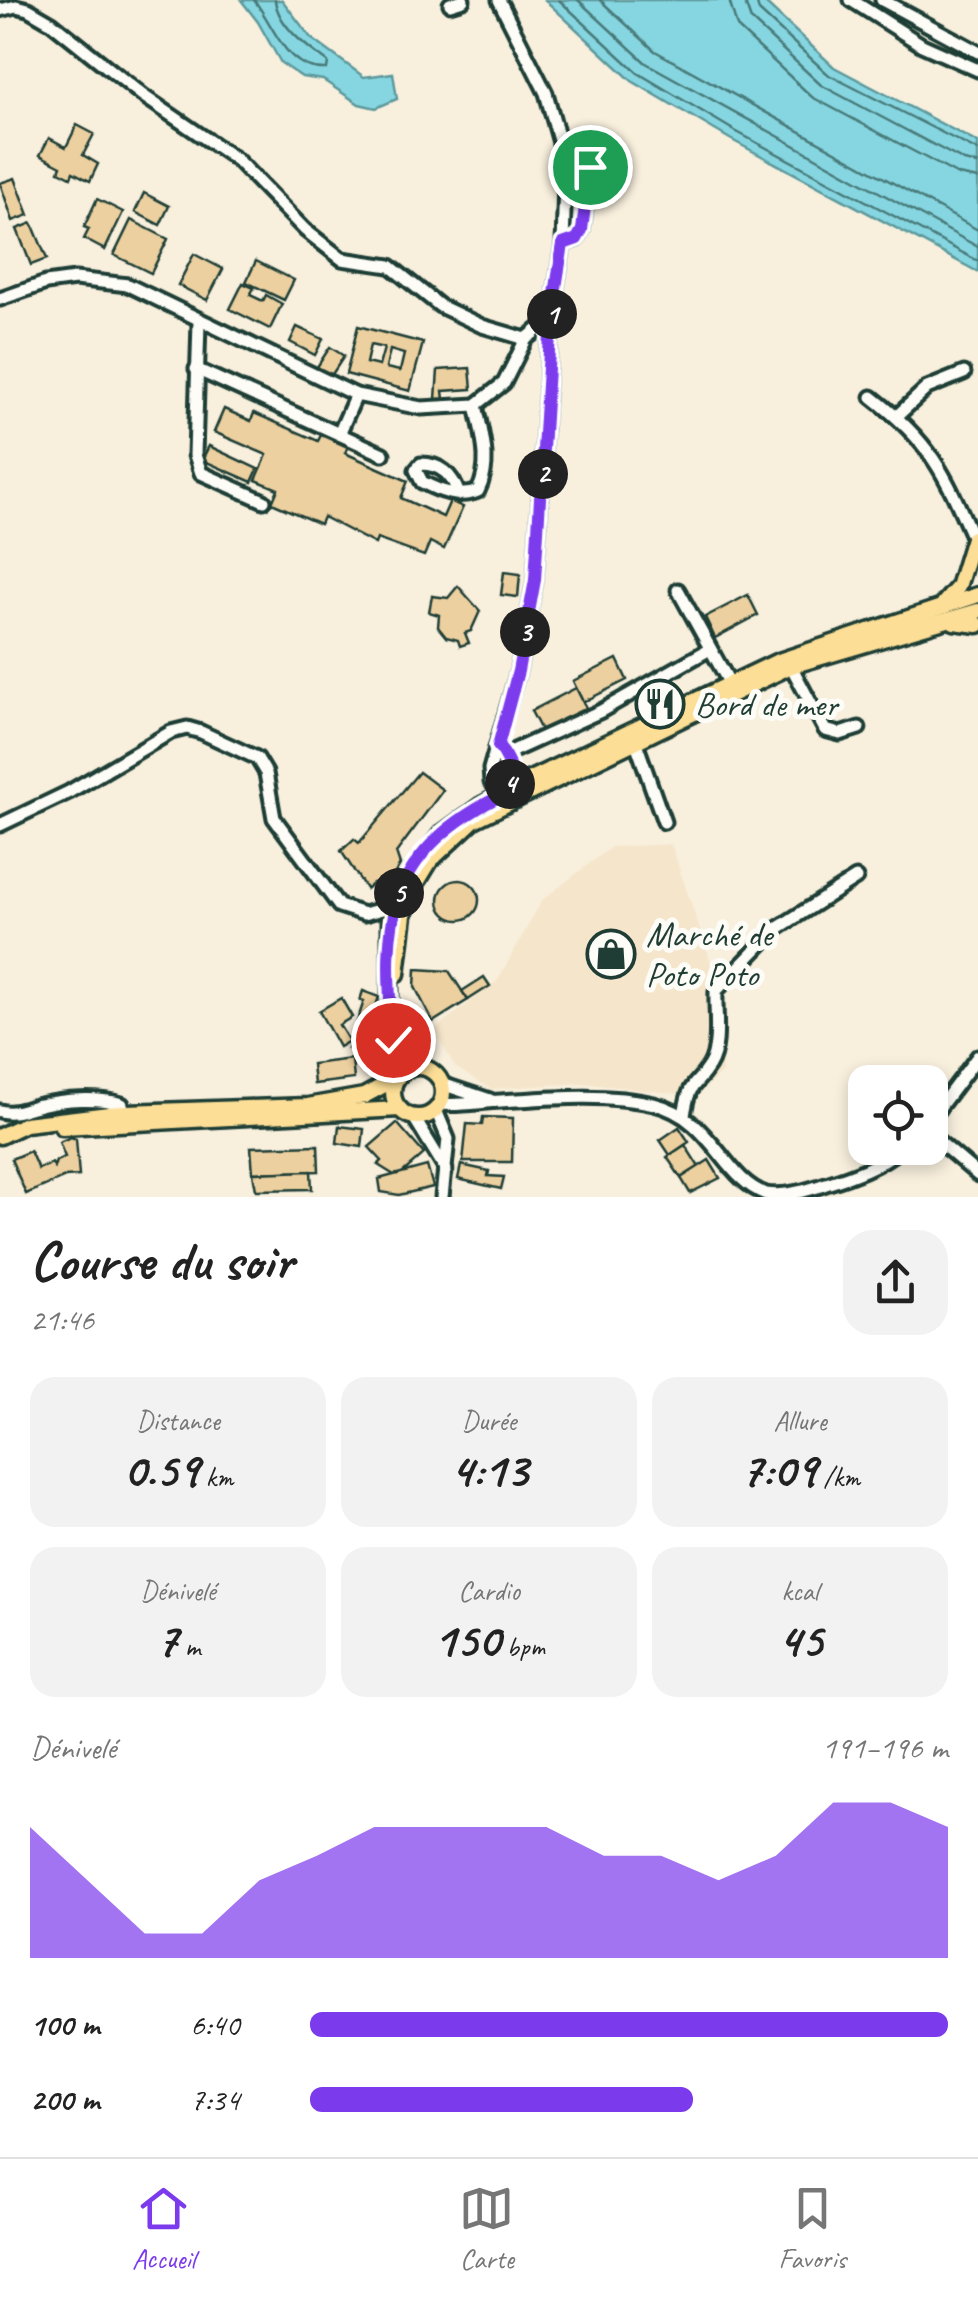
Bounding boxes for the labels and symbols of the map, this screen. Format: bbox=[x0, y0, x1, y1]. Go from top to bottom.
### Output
pin bbox=[548, 125, 633, 210]
pin: 1 bbox=[527, 289, 577, 339]
pin: 2 bbox=[518, 449, 568, 499]
pin: 3 bbox=[500, 607, 550, 657]
restaurant icon: Bord de mer bbox=[634, 678, 686, 730]
place label: Bord de mer bbox=[695, 682, 840, 727]
pin: 4 bbox=[485, 759, 535, 809]
pin: 5 bbox=[374, 868, 424, 918]
place label: Marché de Poto Poto bbox=[646, 912, 775, 997]
shop icon: Marché de Poto Poto bbox=[585, 928, 637, 980]
pin bbox=[351, 998, 436, 1083]

